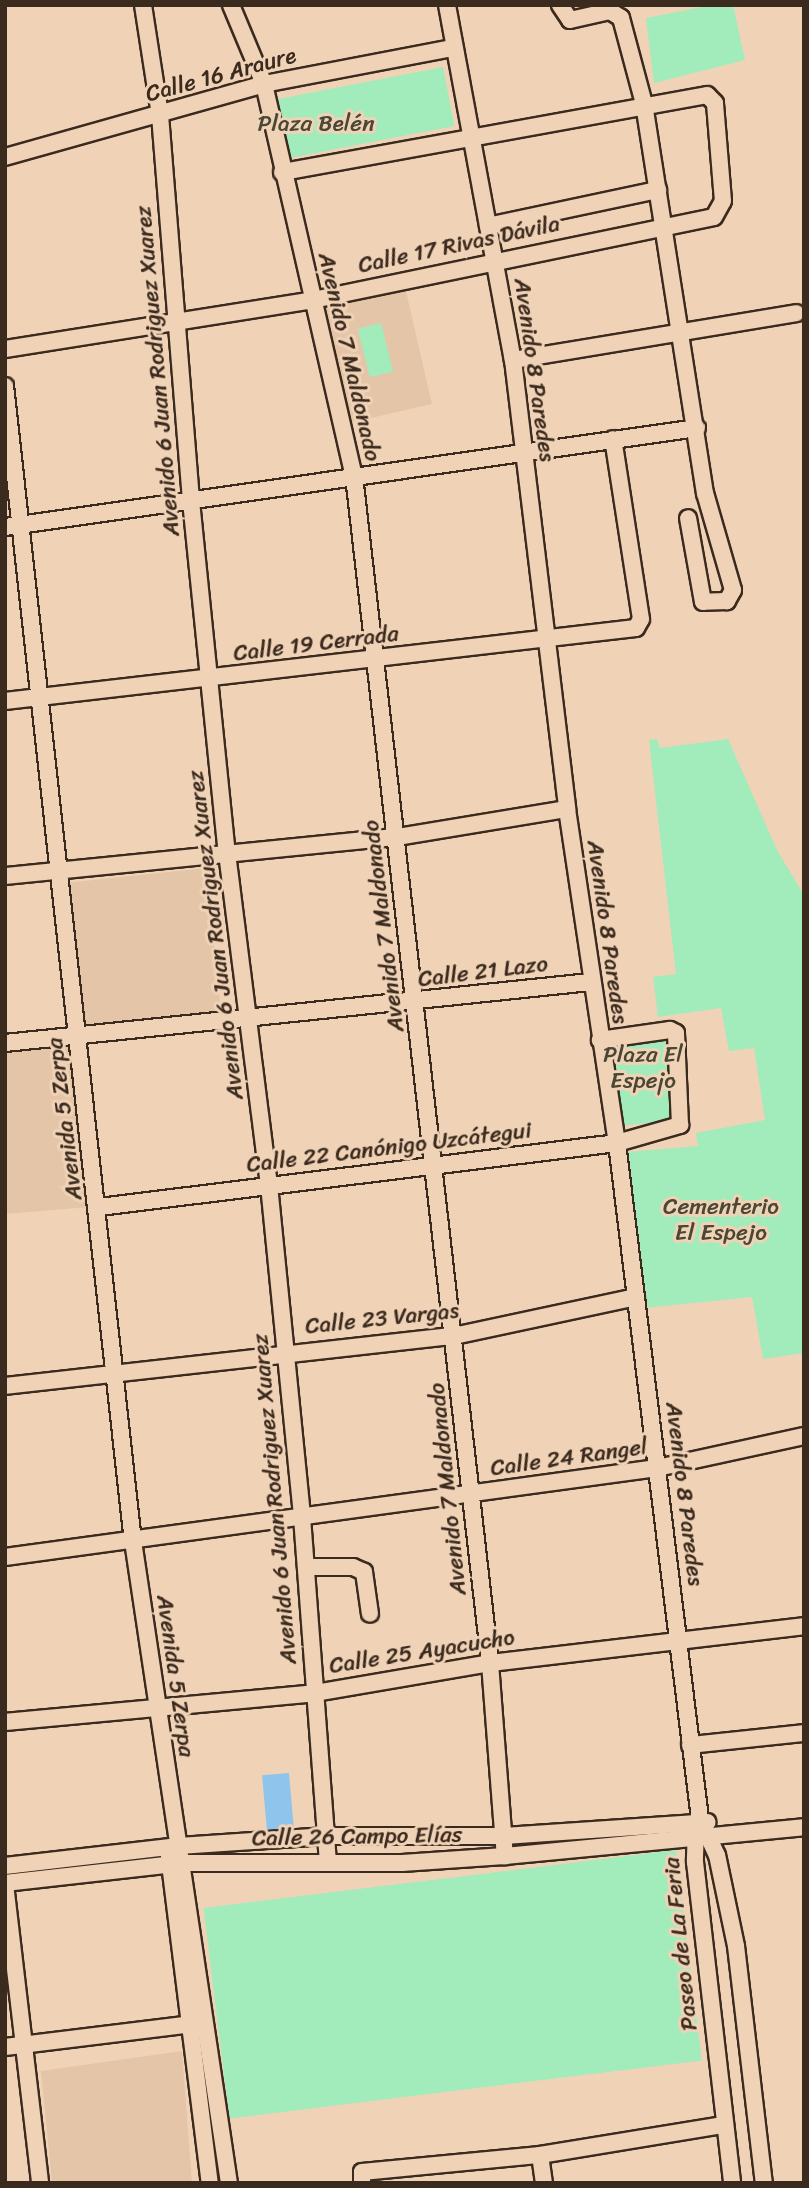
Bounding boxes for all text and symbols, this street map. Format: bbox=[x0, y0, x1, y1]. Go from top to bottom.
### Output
street label: Calle 16 Araure bbox=[143, 42, 299, 108]
park label: Plaza Belén bbox=[257, 110, 375, 138]
street label: Avenido 6 Juan Rodriguez Xuarez bbox=[130, 204, 186, 538]
street label: Calle 17 Rivas Dávila bbox=[356, 210, 562, 280]
street label: Avenido 7 Maldonado bbox=[312, 250, 386, 464]
street label: Avenido 8 Paredes bbox=[507, 276, 561, 464]
street label: Calle 19 Cerrada bbox=[231, 620, 401, 668]
street label: Avenido 6 Juan Rodriguez Xuarez bbox=[182, 768, 250, 1102]
street label: Avenido 7 Maldonado bbox=[357, 818, 411, 1034]
street label: Avenido 8 Paredes bbox=[580, 838, 634, 1026]
street label: Calle 21 Lazo bbox=[416, 950, 550, 994]
street label: Avenida 5 Zerpa bbox=[41, 1036, 89, 1202]
park label: Plaza El Espejo bbox=[603, 1041, 683, 1095]
street label: Calle 22 Canónigo Uzcátegui bbox=[245, 1117, 533, 1179]
park label: Cementerio El Espejo bbox=[663, 1193, 779, 1247]
street label: Calle 23 Vargas bbox=[304, 1297, 460, 1341]
street label: Avenido 6 Juan Rodriguez Xuarez bbox=[247, 1332, 303, 1666]
street label: Avenido 7 Maldonado bbox=[423, 1381, 473, 1597]
street label: Avenido 8 Paredes bbox=[659, 1400, 709, 1588]
street label: Calle 24 Rangel bbox=[489, 1433, 649, 1483]
street label: Avenida 5 Zerpa bbox=[150, 1593, 200, 1759]
street label: Calle 25 Ayacucho bbox=[327, 1624, 517, 1680]
street label: Calle 26 Campo Elías bbox=[252, 1821, 462, 1853]
street label: Paseo de La Feria bbox=[658, 1856, 704, 2032]

